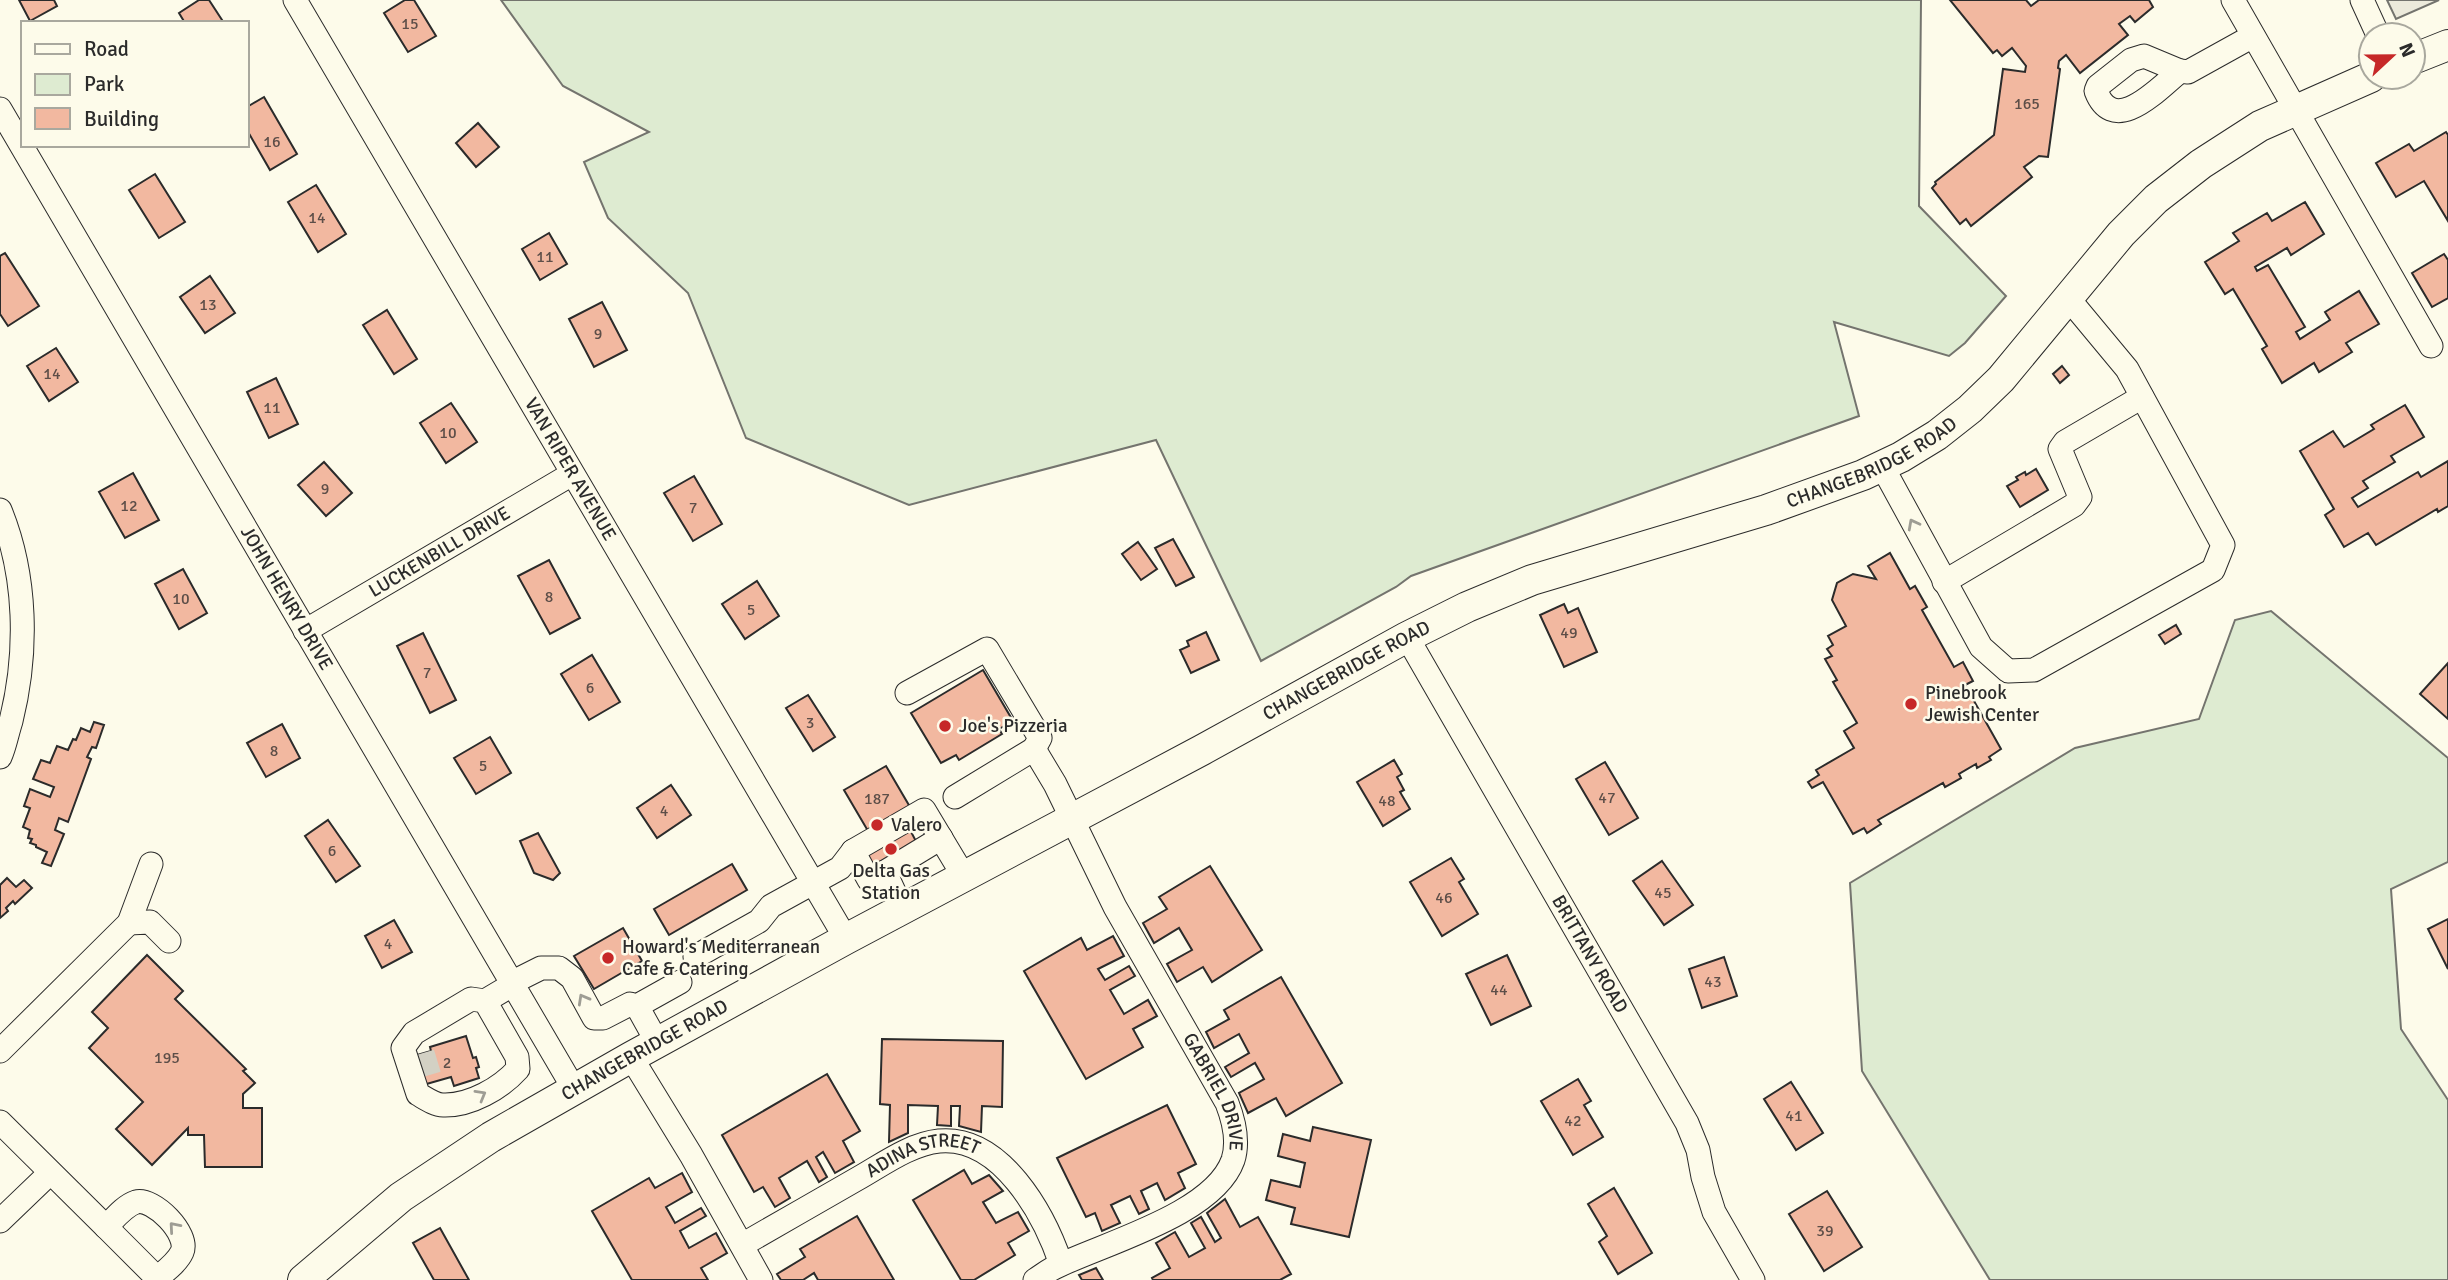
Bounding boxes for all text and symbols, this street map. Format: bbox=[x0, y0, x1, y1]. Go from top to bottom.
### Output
house number: 15 bbox=[401, 14, 419, 34]
legend bbox=[21, 21, 248, 147]
north arrow bbox=[2357, 21, 2427, 91]
text: Road bbox=[84, 36, 129, 62]
text: N bbox=[2393, 39, 2420, 61]
text: Park bbox=[84, 71, 125, 97]
house number: 165 bbox=[2014, 94, 2040, 114]
text: Building bbox=[84, 106, 159, 132]
house number: 16 bbox=[263, 132, 281, 152]
house number: 14 bbox=[308, 208, 326, 228]
house number: 11 bbox=[536, 247, 554, 267]
house number: 13 bbox=[199, 295, 217, 315]
house number: 9 bbox=[594, 324, 602, 344]
house number: 14 bbox=[43, 364, 61, 384]
street label: VAN RIPER AVENUE bbox=[519, 393, 622, 545]
house number: 11 bbox=[263, 398, 281, 418]
street label: CHANGEBRIDGE ROAD bbox=[1783, 412, 1962, 514]
house number: 10 bbox=[439, 423, 457, 443]
house number: 9 bbox=[321, 479, 329, 499]
house number: 12 bbox=[120, 496, 138, 516]
house number: 7 bbox=[689, 498, 697, 518]
street label: LUCKENBILL DRIVE bbox=[364, 501, 515, 603]
one-way arrow bbox=[1908, 519, 1922, 531]
street label: JOHN HENRY DRIVE bbox=[235, 522, 338, 675]
house number: 8 bbox=[545, 587, 553, 607]
house number: 10 bbox=[172, 589, 190, 609]
house number: 5 bbox=[747, 600, 755, 620]
street label: CHANGEBRIDGE ROAD bbox=[1259, 615, 1434, 726]
house number: 49 bbox=[1560, 623, 1578, 643]
house number: 7 bbox=[423, 663, 431, 683]
house number: 6 bbox=[586, 678, 594, 698]
place label: Pinebrook Jewish Center bbox=[1925, 681, 2039, 727]
marker: Pinebrook Jewish Center bbox=[1903, 696, 1919, 712]
house number: 3 bbox=[806, 713, 814, 733]
place label: Joe's Pizzeria bbox=[959, 714, 1068, 738]
marker: Joe's Pizzeria bbox=[937, 718, 953, 734]
house number: 8 bbox=[270, 741, 278, 761]
house number: 5 bbox=[479, 756, 487, 776]
house number: 47 bbox=[1598, 788, 1616, 808]
house number: 187 bbox=[864, 789, 890, 809]
house number: 48 bbox=[1378, 791, 1396, 811]
house number: 4 bbox=[660, 801, 669, 821]
place label: Valero bbox=[891, 813, 942, 837]
marker: Valero bbox=[869, 817, 885, 833]
house number: 6 bbox=[328, 841, 336, 861]
marker: Delta Gas Station bbox=[883, 841, 899, 857]
place label: Delta Gas Station bbox=[852, 859, 930, 905]
house number: 45 bbox=[1654, 883, 1672, 903]
house number: 46 bbox=[1435, 888, 1453, 908]
street label: BRITTANY ROAD bbox=[1546, 891, 1633, 1017]
house number: 4 bbox=[384, 934, 393, 954]
place label: Howard's Mediterranean Cafe & Catering bbox=[622, 935, 820, 981]
marker: Howard's Mediterranean Cafe & Catering bbox=[600, 950, 616, 966]
house number: 43 bbox=[1704, 972, 1722, 992]
house number: 44 bbox=[1490, 980, 1508, 1000]
street label: CHANGEBRIDGE ROAD bbox=[557, 994, 732, 1106]
one-way arrow bbox=[578, 994, 591, 1006]
street label: GABRIEL DRIVE bbox=[1177, 1029, 1248, 1152]
house number: 195 bbox=[154, 1048, 180, 1068]
house number: 2 bbox=[443, 1053, 451, 1073]
one-way arrow bbox=[474, 1090, 486, 1103]
house number: 41 bbox=[1785, 1106, 1803, 1126]
house number: 42 bbox=[1564, 1111, 1582, 1131]
street label: ADINA STREET bbox=[861, 1129, 985, 1183]
house number: 39 bbox=[1816, 1221, 1834, 1241]
one-way arrow bbox=[170, 1222, 182, 1235]

